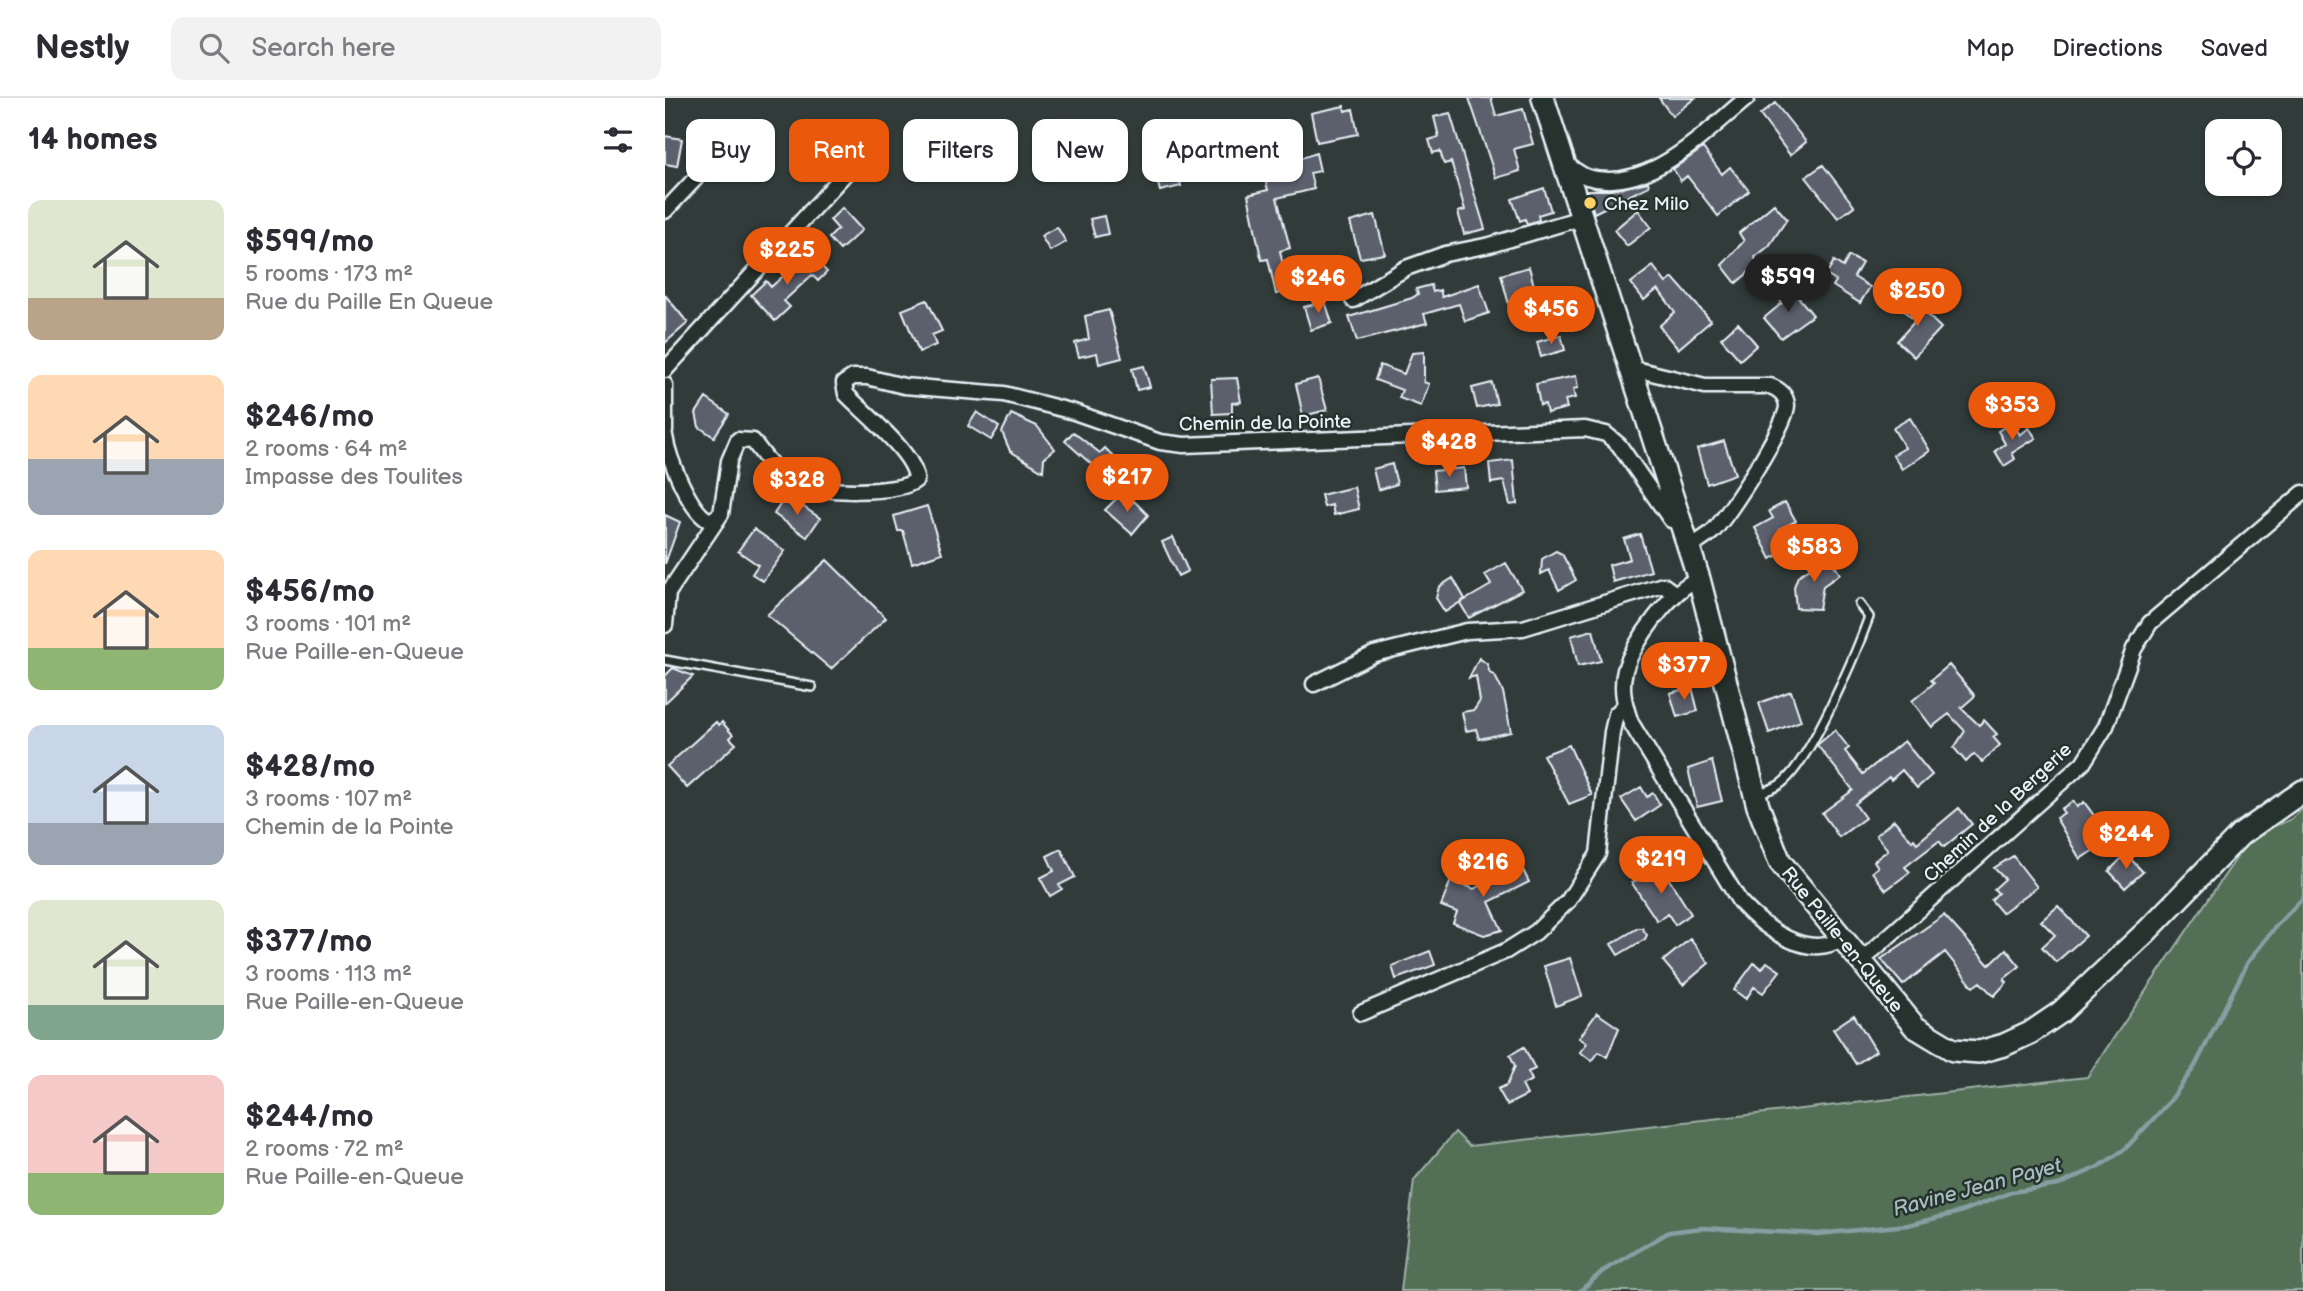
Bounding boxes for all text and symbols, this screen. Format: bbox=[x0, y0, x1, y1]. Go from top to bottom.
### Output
search box bbox=[171, 17, 661, 80]
text: Nestly bbox=[35, 28, 129, 68]
icon: search bbox=[195, 29, 233, 67]
text: Search here bbox=[251, 33, 395, 64]
text: Map bbox=[1966, 34, 2014, 63]
text: Directions bbox=[2052, 34, 2163, 63]
text: Saved bbox=[2201, 34, 2268, 63]
chip: Buy bbox=[686, 119, 775, 182]
chip: Rent bbox=[789, 119, 889, 182]
chip: Filters bbox=[903, 119, 1018, 182]
chip: New bbox=[1032, 119, 1128, 182]
chip: Apartment bbox=[1142, 119, 1303, 182]
map controls bbox=[2205, 119, 2282, 196]
button: locate bbox=[2205, 119, 2282, 196]
icon: filters bbox=[599, 121, 637, 159]
text: 14 homes bbox=[28, 122, 157, 158]
place label: Chez Milo bbox=[1604, 193, 1689, 216]
marker: Chez Milo bbox=[1582, 195, 1598, 211]
text: $599/mo bbox=[245, 224, 374, 260]
icon: home bbox=[84, 228, 168, 312]
pin: $225 bbox=[746, 228, 828, 287]
text: $225 bbox=[759, 236, 815, 264]
pin: $599 bbox=[1747, 254, 1829, 314]
pin: $246 bbox=[1277, 256, 1359, 315]
text: 5 rooms · 173 m² bbox=[245, 260, 413, 288]
text: $599 bbox=[1760, 263, 1816, 291]
text: $246 bbox=[1290, 264, 1346, 292]
pin: $250 bbox=[1876, 268, 1958, 328]
text: $250 bbox=[1889, 277, 1945, 305]
pin: $456 bbox=[1510, 286, 1592, 346]
text: Rue du Paille En Queue bbox=[245, 288, 493, 316]
text: $456 bbox=[1523, 295, 1579, 323]
pin: $353 bbox=[1971, 382, 2053, 442]
text: $353 bbox=[1984, 391, 2040, 419]
text: $246/mo bbox=[245, 399, 374, 435]
icon: home bbox=[84, 403, 168, 487]
street label: Chemin de la Pointe bbox=[1179, 410, 1351, 437]
pin: $428 bbox=[1408, 420, 1490, 479]
text: $428 bbox=[1421, 428, 1477, 456]
text: 2 rooms · 64 m² bbox=[245, 435, 407, 463]
pin: $217 bbox=[1086, 454, 1168, 514]
pin: $328 bbox=[756, 458, 838, 517]
text: Impasse des Toulites bbox=[245, 463, 463, 491]
text: $217 bbox=[1102, 463, 1152, 491]
text: $328 bbox=[769, 466, 825, 494]
pin: $583 bbox=[1773, 524, 1855, 584]
text: $583 bbox=[1786, 533, 1842, 561]
text: $456/mo bbox=[245, 574, 375, 610]
icon: home bbox=[84, 578, 168, 662]
text: 3 rooms · 101 m² bbox=[245, 610, 411, 638]
text: Rue Paille-en-Queue bbox=[245, 638, 464, 666]
pin: $377 bbox=[1643, 642, 1725, 702]
text: $377 bbox=[1657, 651, 1711, 679]
street label: Chemin de la Bergerie bbox=[1919, 738, 2077, 888]
text: $428/mo bbox=[245, 749, 375, 785]
icon: home bbox=[84, 753, 168, 837]
text: 3 rooms · 107 m² bbox=[245, 785, 412, 813]
pin: $244 bbox=[2085, 812, 2167, 871]
text: Chemin de la Pointe bbox=[245, 813, 454, 841]
text: $244 bbox=[2098, 820, 2154, 848]
pin: $219 bbox=[1620, 836, 1702, 896]
pin: $216 bbox=[1442, 840, 1524, 899]
text: $219 bbox=[1635, 845, 1687, 873]
text: $216 bbox=[1457, 848, 1509, 876]
street label: Rue Paille-en-Queue bbox=[1776, 862, 1908, 1017]
text: $377/mo bbox=[245, 924, 372, 960]
icon: home bbox=[84, 928, 168, 1012]
text: 3 rooms · 113 m² bbox=[245, 960, 412, 988]
text: Rue Paille-en-Queue bbox=[245, 988, 464, 1016]
text: $244/mo bbox=[245, 1099, 374, 1135]
icon: home bbox=[84, 1103, 168, 1187]
text: 2 rooms · 72 m² bbox=[245, 1135, 404, 1163]
water label: Ravine Jean Payet bbox=[1890, 1153, 2065, 1222]
text: Rue Paille-en-Queue bbox=[245, 1163, 464, 1191]

